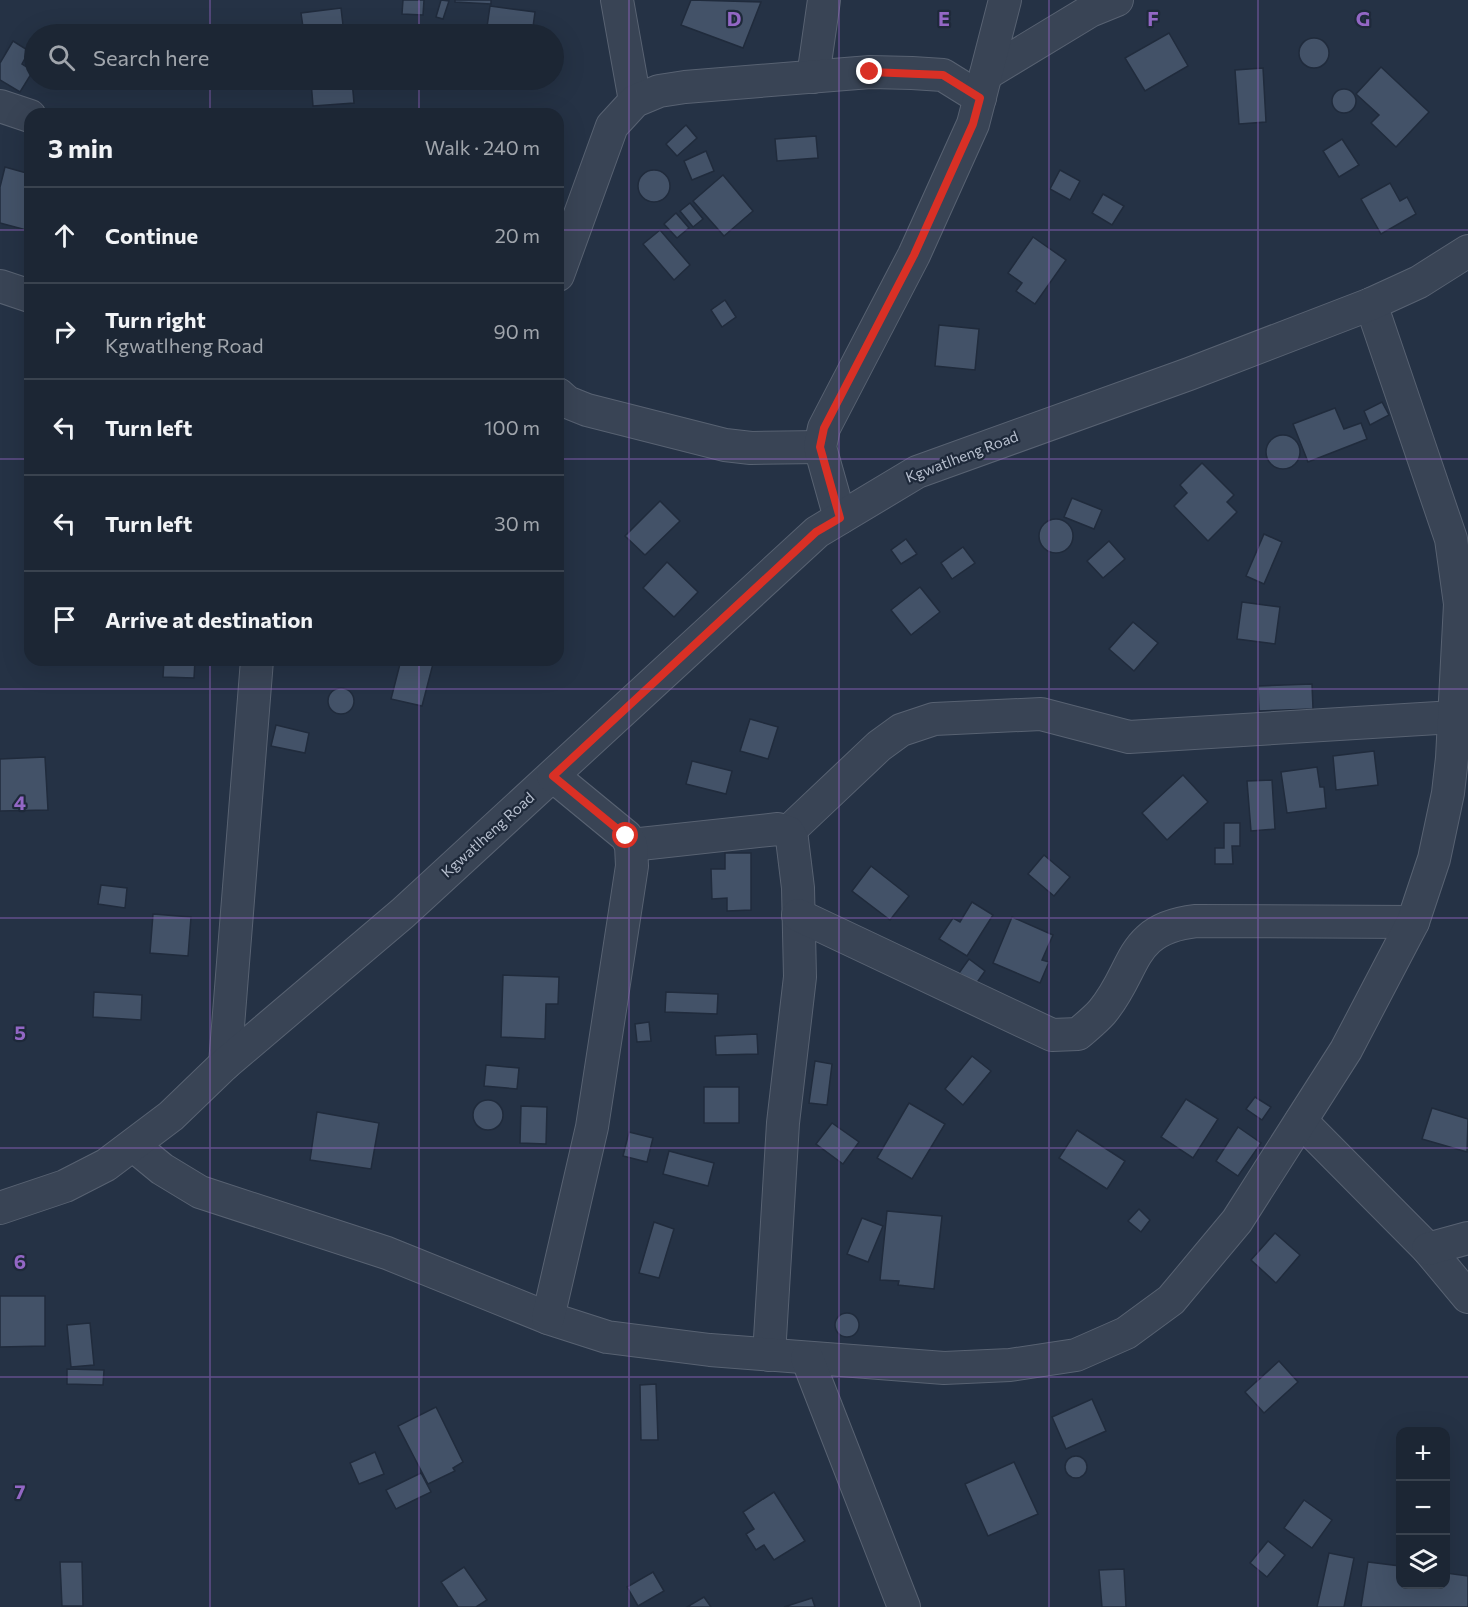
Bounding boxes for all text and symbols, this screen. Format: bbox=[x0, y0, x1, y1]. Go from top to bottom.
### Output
text: D bbox=[727, 6, 741, 30]
text: E bbox=[938, 6, 950, 30]
text: F bbox=[1147, 6, 1159, 30]
text: G bbox=[1356, 6, 1370, 30]
search box bbox=[24, 24, 564, 90]
icon: search bbox=[45, 41, 78, 74]
text: Search here bbox=[93, 44, 209, 71]
route end bbox=[856, 58, 882, 84]
text: 3 min bbox=[48, 132, 113, 163]
text: Walk · 240 m bbox=[425, 135, 540, 159]
icon: ahead bbox=[48, 219, 81, 252]
text: Continue bbox=[105, 222, 198, 249]
text: 20 m bbox=[495, 223, 540, 247]
text: Turn right bbox=[105, 306, 206, 333]
icon: right bbox=[48, 315, 81, 348]
text: 90 m bbox=[494, 319, 540, 343]
text: Kgwatlheng Road bbox=[105, 333, 264, 357]
icon: left bbox=[48, 411, 81, 444]
text: Turn left bbox=[105, 414, 192, 441]
text: 100 m bbox=[484, 415, 540, 439]
street label: Kgwatlheng Road bbox=[903, 426, 1020, 486]
icon: left bbox=[48, 507, 81, 540]
text: Turn left bbox=[105, 510, 192, 537]
text: 30 m bbox=[494, 511, 540, 535]
icon: arrive bbox=[48, 603, 81, 636]
text: Arrive at destination bbox=[105, 606, 313, 633]
street label: Kgwatlheng Road bbox=[437, 788, 538, 881]
text: 4 bbox=[14, 790, 26, 814]
route start bbox=[612, 822, 638, 848]
text: 5 bbox=[14, 1020, 26, 1044]
text: 6 bbox=[14, 1249, 26, 1273]
map controls bbox=[1396, 1427, 1450, 1589]
button: + bbox=[1396, 1427, 1450, 1481]
text: 7 bbox=[15, 1479, 26, 1503]
button: − bbox=[1396, 1481, 1450, 1535]
button: layers bbox=[1396, 1535, 1450, 1589]

